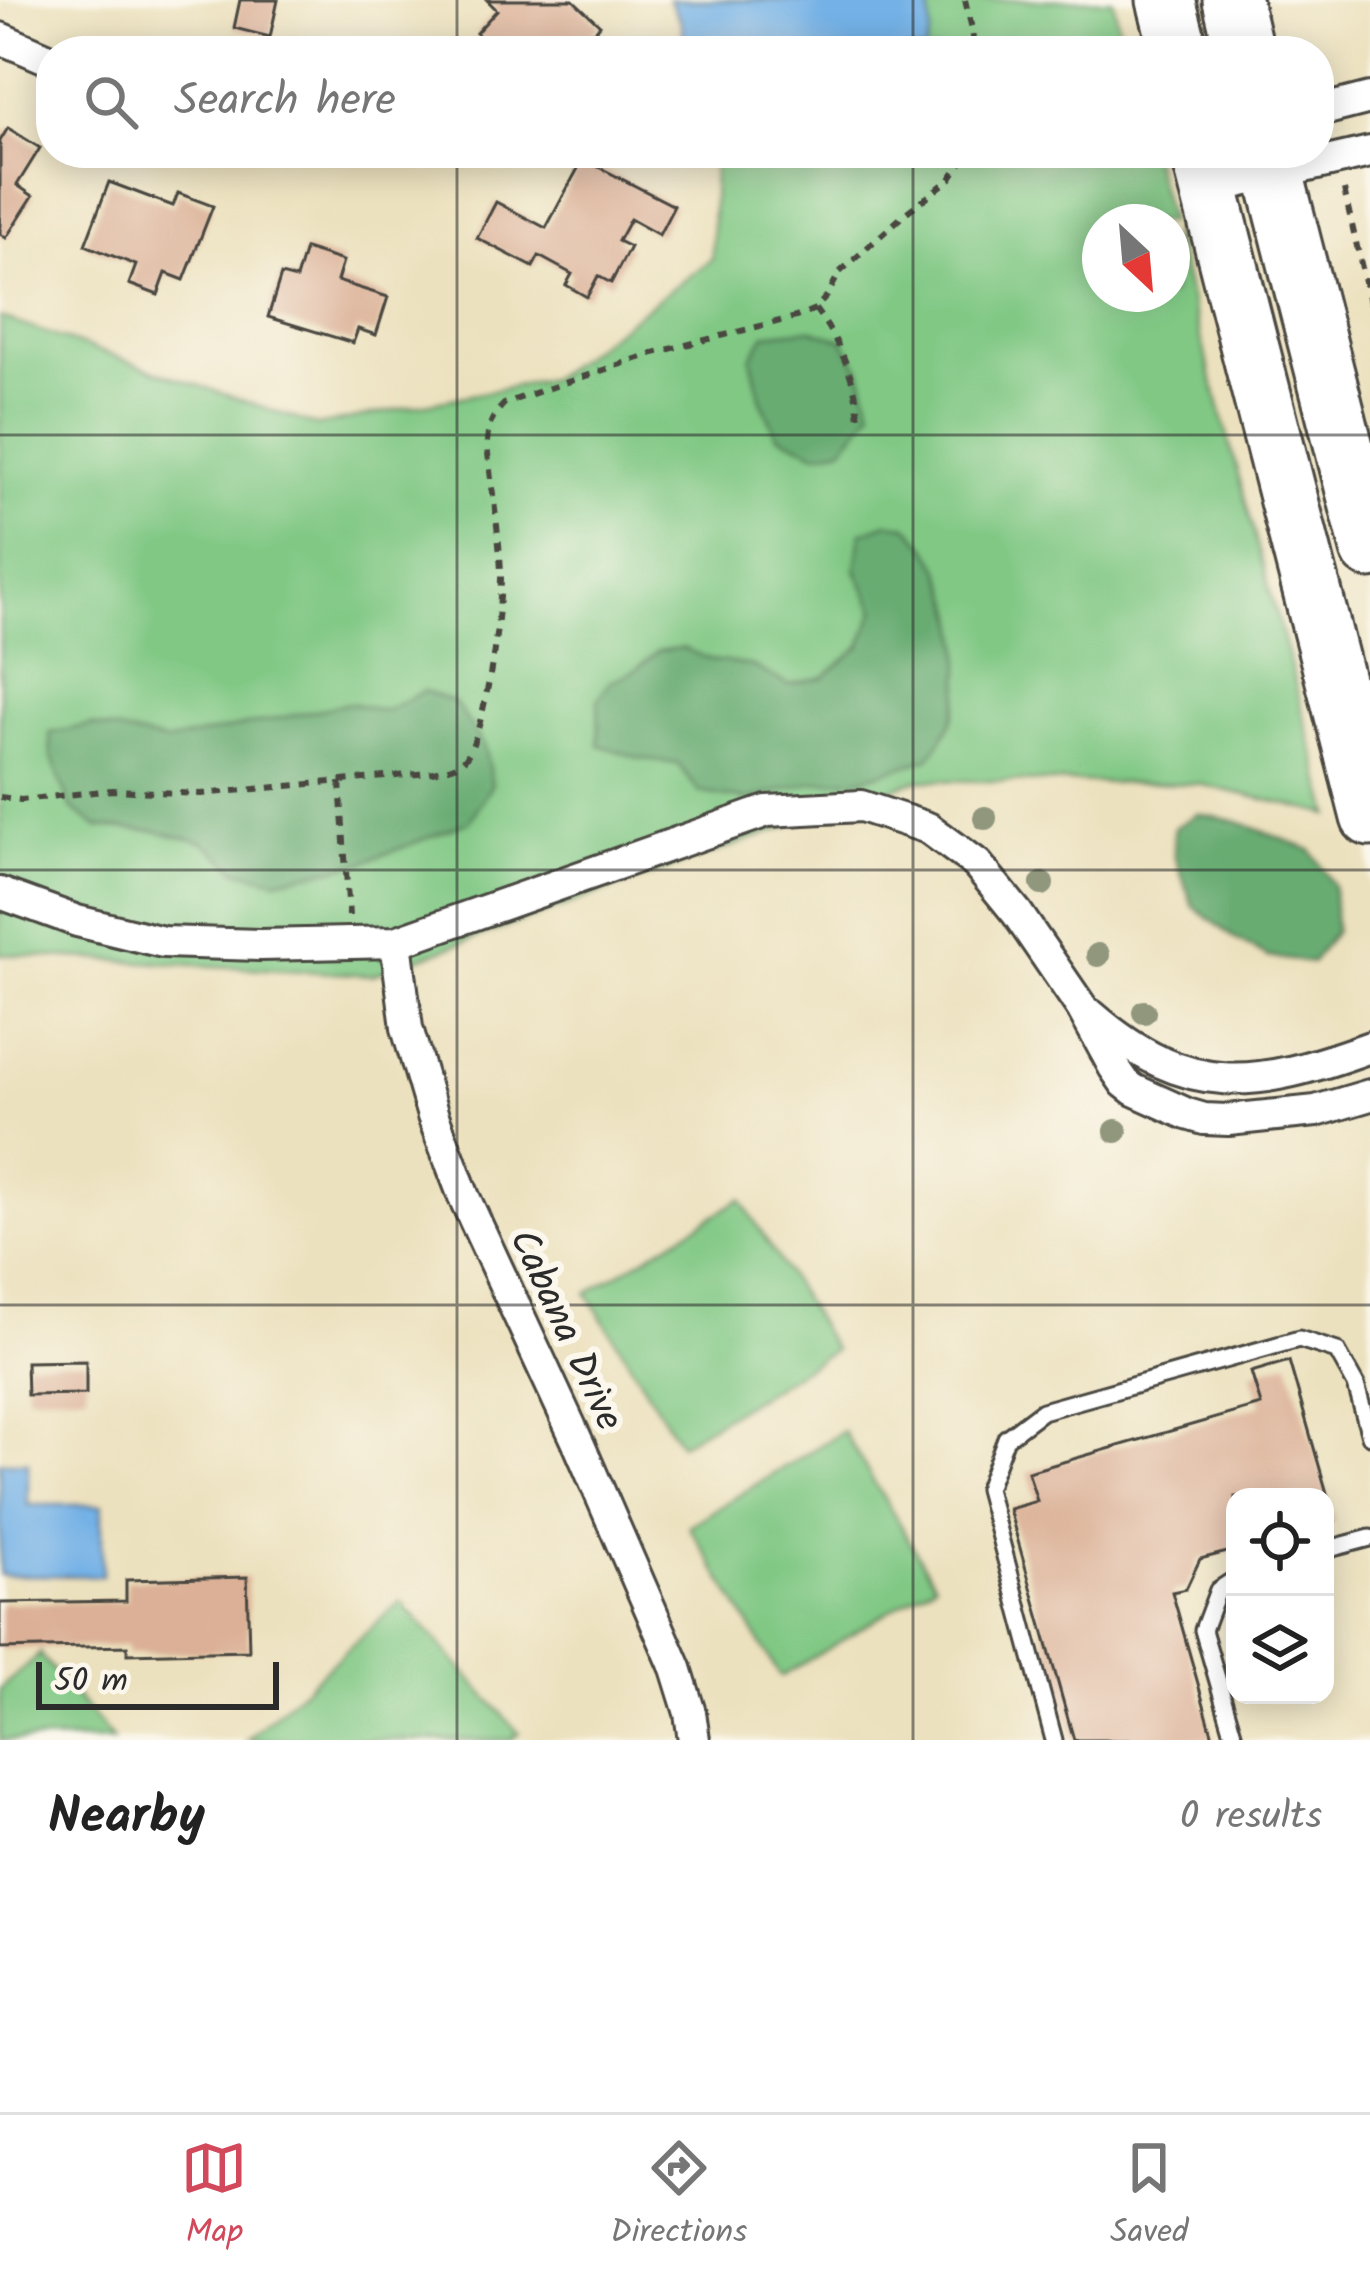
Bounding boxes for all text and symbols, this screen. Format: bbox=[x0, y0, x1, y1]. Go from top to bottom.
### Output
search box bbox=[36, 36, 1334, 168]
text: Search here bbox=[174, 66, 396, 138]
icon: search bbox=[78, 69, 144, 135]
north arrow bbox=[1082, 204, 1190, 312]
street label: Cabana Drive bbox=[491, 1219, 638, 1442]
map controls bbox=[1226, 1488, 1334, 1704]
button: locate bbox=[1226, 1488, 1334, 1596]
button: layers bbox=[1226, 1596, 1334, 1704]
scale bar bbox=[36, 1656, 279, 1709]
text: 50 m bbox=[54, 1656, 128, 1709]
text: Nearby bbox=[48, 1778, 205, 1859]
text: 0 results bbox=[1180, 1787, 1322, 1849]
tab: Map bbox=[181, 2135, 247, 2260]
tab: Directions bbox=[610, 2135, 747, 2260]
tab: Saved bbox=[1110, 2135, 1189, 2260]

